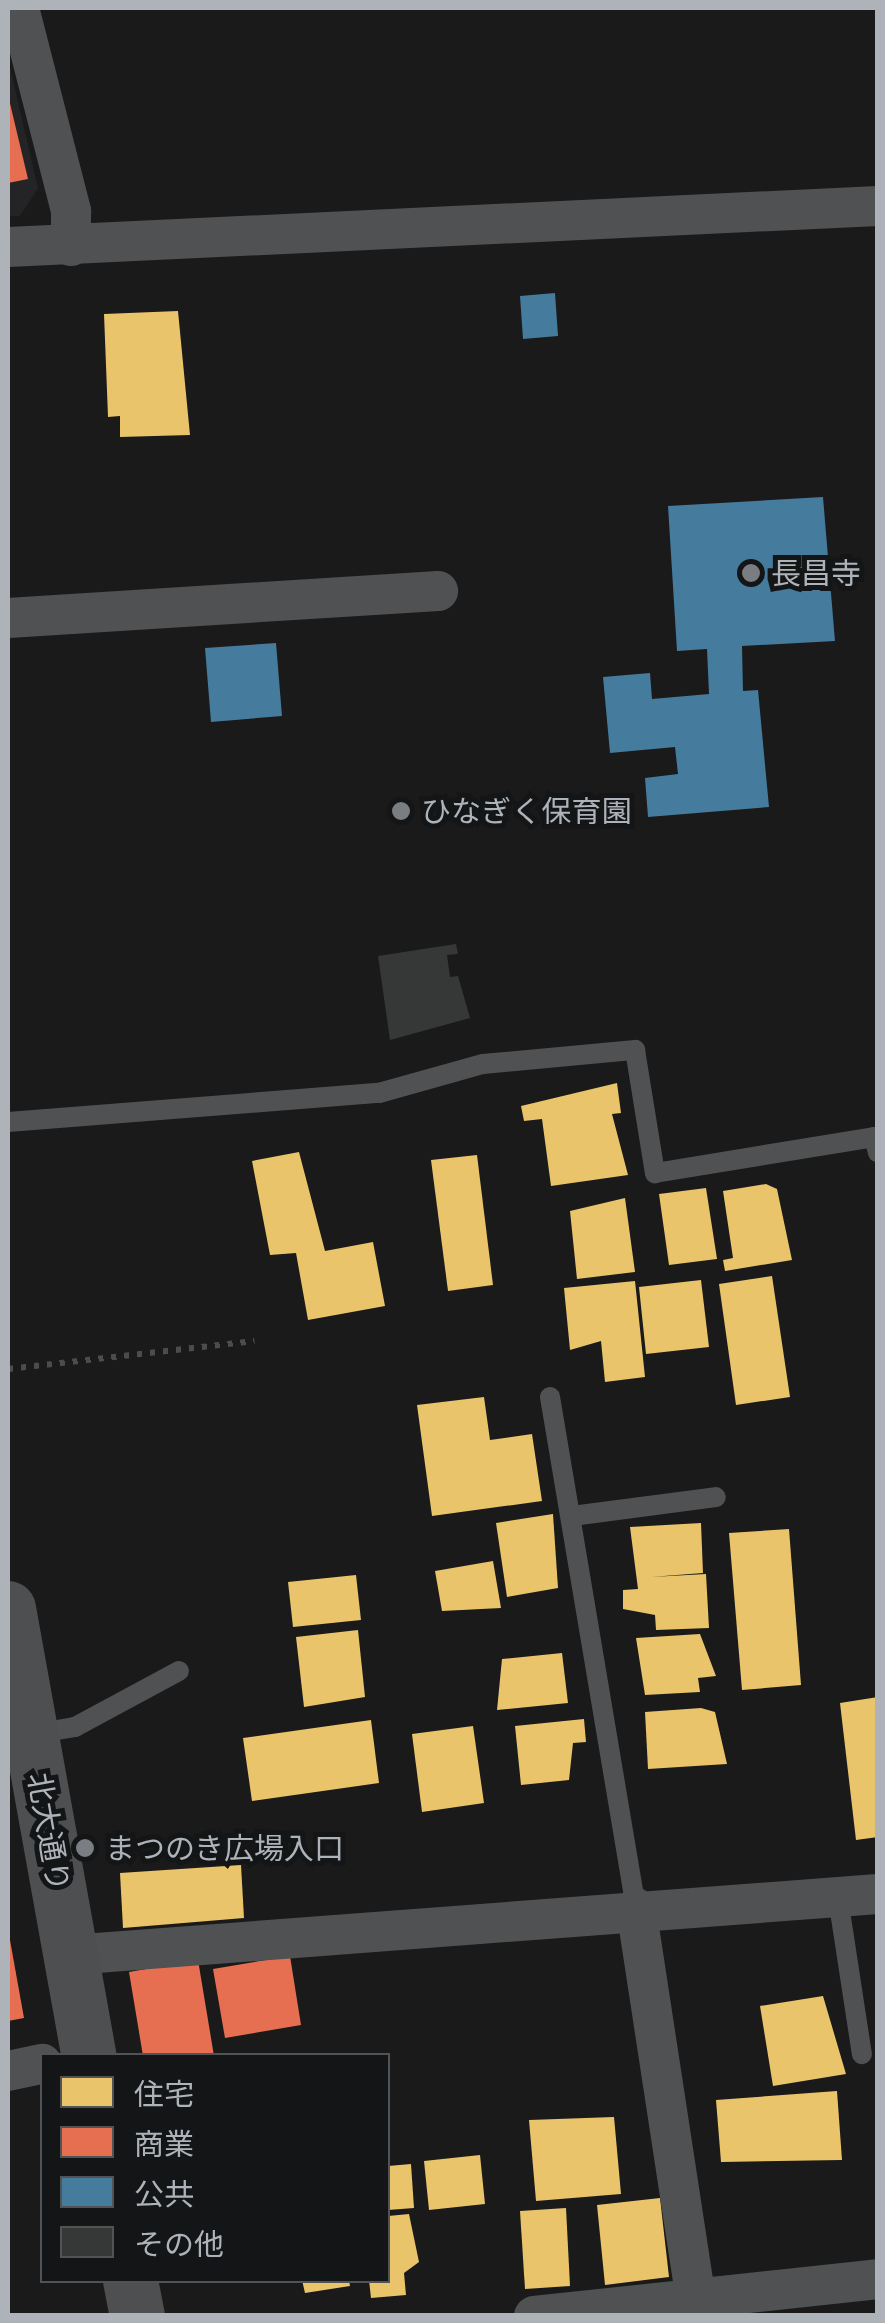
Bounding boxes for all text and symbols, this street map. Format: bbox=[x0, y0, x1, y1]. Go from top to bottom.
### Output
place label: 長昌寺 bbox=[771, 555, 861, 591]
marker: 長昌寺 bbox=[740, 562, 762, 584]
place label: ひなぎく保育園 bbox=[421, 793, 631, 829]
marker: ひなぎく保育園 bbox=[390, 800, 412, 822]
street label: 北大通り bbox=[21, 1770, 77, 1894]
place label: まつのき広場入口 bbox=[105, 1830, 345, 1866]
marker: まつのき広場入口 bbox=[74, 1837, 96, 1859]
legend bbox=[40, 2053, 390, 2283]
text: 住宅 bbox=[134, 2077, 194, 2111]
text: 商業 bbox=[134, 2127, 194, 2161]
text: 公共 bbox=[134, 2177, 194, 2211]
text: その他 bbox=[134, 2227, 224, 2261]

